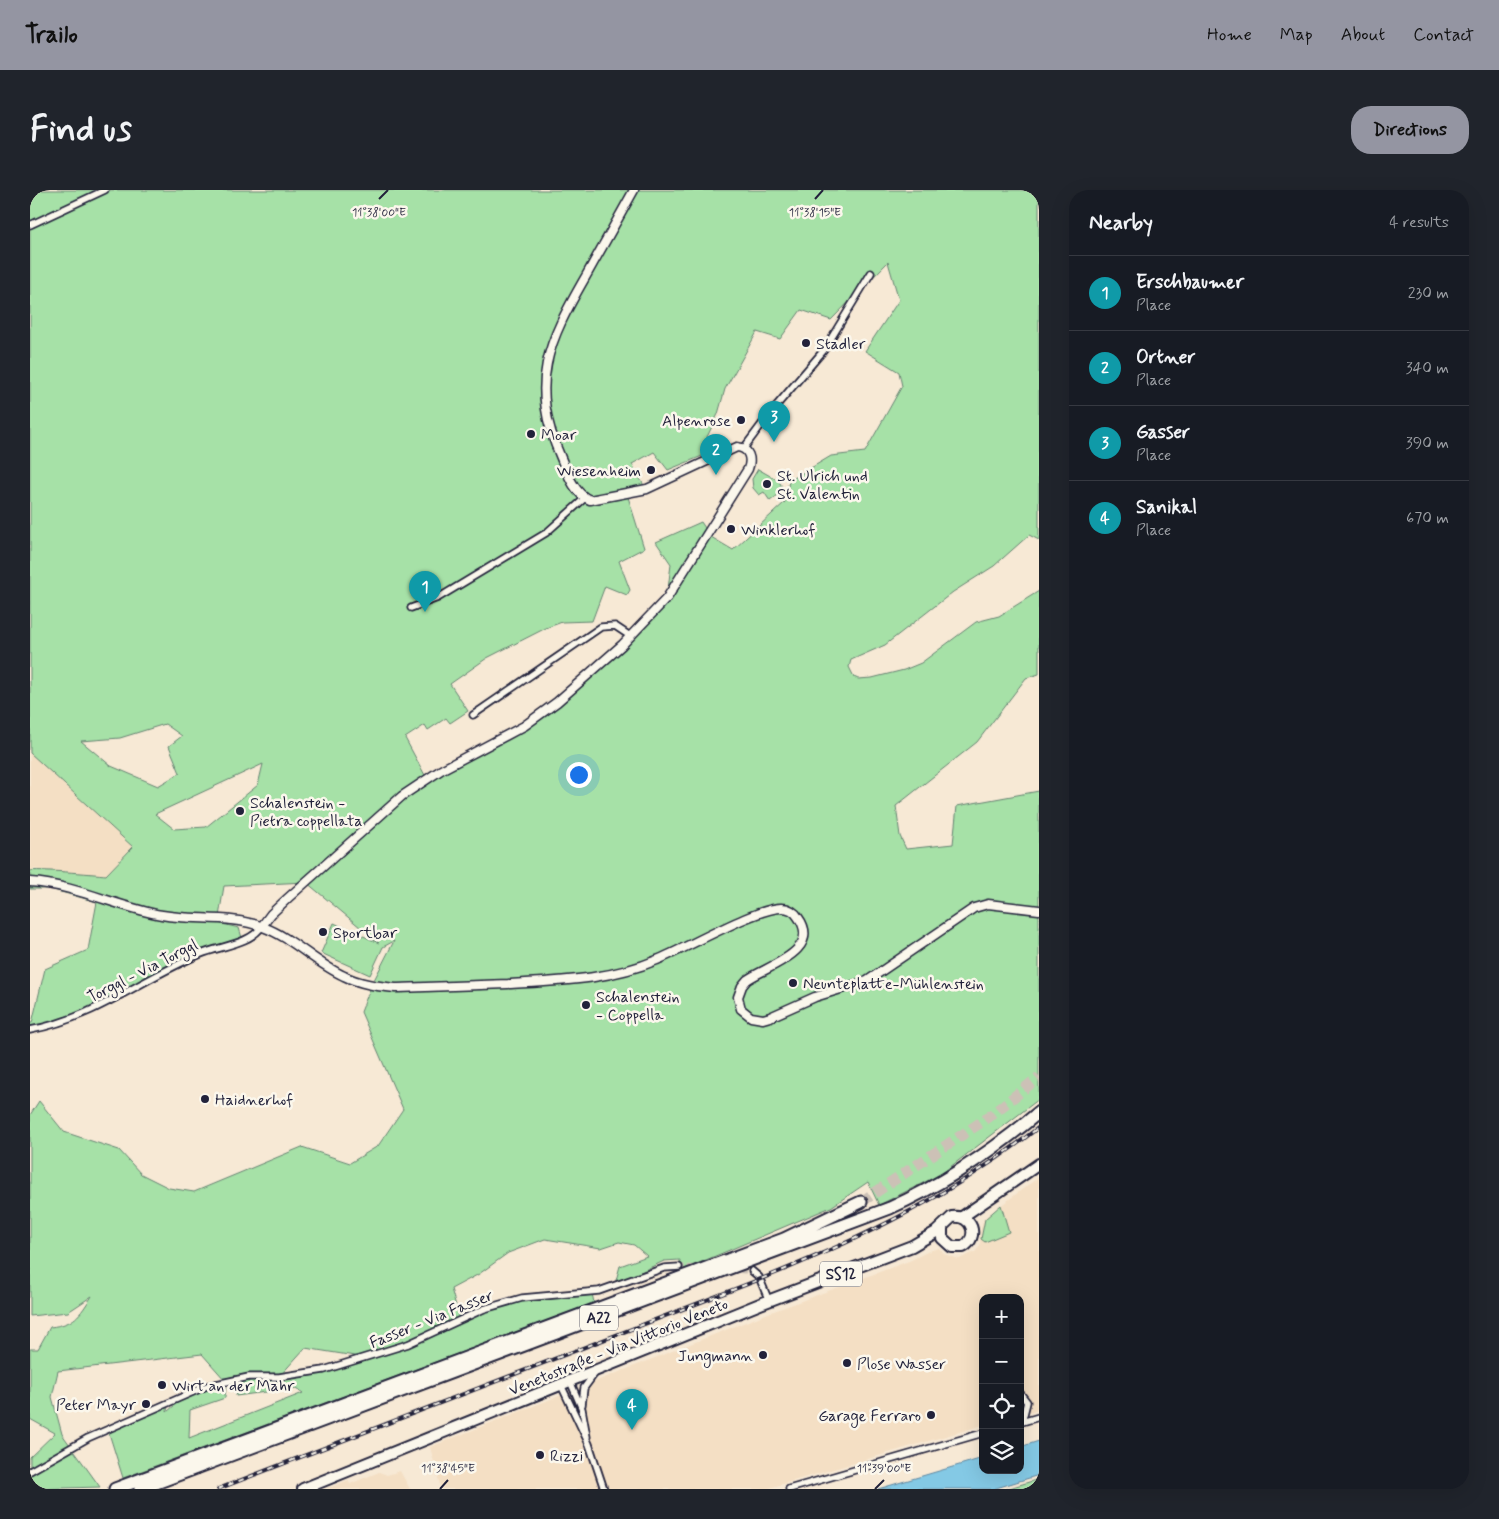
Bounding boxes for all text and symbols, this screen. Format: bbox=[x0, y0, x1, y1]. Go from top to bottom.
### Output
text: Trailo bbox=[25, 20, 78, 51]
text: Home bbox=[1207, 23, 1252, 47]
text: Map bbox=[1280, 23, 1313, 47]
text: About bbox=[1341, 23, 1385, 47]
text: Contact bbox=[1413, 23, 1474, 47]
button: Directions bbox=[1351, 106, 1469, 154]
text: Find us bbox=[30, 107, 132, 153]
text: 11°38'00"E bbox=[352, 205, 406, 221]
text: 11°38'15"E bbox=[789, 205, 841, 221]
text: Nearby bbox=[1089, 209, 1153, 237]
text: 4 results bbox=[1389, 212, 1449, 233]
text: Erschbaumer bbox=[1136, 270, 1244, 295]
text: 1 bbox=[1101, 283, 1109, 304]
text: 230 m bbox=[1408, 283, 1449, 304]
text: Place bbox=[1136, 295, 1171, 316]
place label: Stadler bbox=[816, 334, 866, 355]
marker: Stadler bbox=[800, 337, 812, 349]
text: Ortner bbox=[1136, 345, 1195, 370]
text: 2 bbox=[1101, 358, 1109, 379]
text: 340 m bbox=[1405, 358, 1449, 379]
text: Place bbox=[1136, 370, 1171, 391]
pin: 3 bbox=[758, 401, 790, 442]
place label: Alpenrose bbox=[662, 411, 731, 432]
marker: Alpenrose bbox=[735, 414, 747, 426]
text: Gasser bbox=[1136, 420, 1190, 445]
place label: Moar bbox=[541, 425, 577, 446]
marker: Moar bbox=[525, 428, 537, 440]
text: 3 bbox=[1101, 433, 1109, 454]
text: 390 m bbox=[1406, 433, 1449, 454]
pin: 2 bbox=[700, 434, 732, 475]
text: Place bbox=[1136, 445, 1171, 466]
place label: Wiesenheim bbox=[557, 461, 641, 482]
marker: Wiesenheim bbox=[645, 464, 657, 476]
place label: St. Ulrich und St. Valentin bbox=[777, 466, 868, 505]
marker: St. Ulrich und St. Valentin bbox=[761, 478, 773, 490]
text: Sanikal bbox=[1136, 495, 1197, 520]
text: 4 bbox=[1100, 508, 1110, 529]
text: 670 m bbox=[1406, 508, 1449, 529]
place label: Winklerhof bbox=[741, 520, 815, 541]
text: Place bbox=[1136, 520, 1171, 541]
marker: Winklerhof bbox=[725, 523, 737, 535]
pin: 1 bbox=[409, 571, 441, 612]
your location bbox=[566, 762, 592, 788]
place label: Schalenstein - Pietra coppellata bbox=[250, 793, 363, 832]
marker: Schalenstein - Pietra coppellata bbox=[234, 805, 246, 817]
place label: Sportbar bbox=[333, 923, 398, 944]
marker: Sportbar bbox=[317, 926, 329, 938]
street label: Torggl - Via Torggl bbox=[84, 934, 202, 1009]
place label: Neunteplatte-Mühlenstein bbox=[803, 974, 984, 995]
marker: Neunteplatte-Mühlenstein bbox=[787, 977, 799, 989]
place label: Schalenstein - Coppella bbox=[596, 987, 680, 1026]
marker: Schalenstein - Coppella bbox=[580, 999, 592, 1011]
place label: Haidnerhof bbox=[215, 1090, 293, 1111]
marker: Haidnerhof bbox=[199, 1093, 211, 1105]
road number: SS12 bbox=[820, 1262, 862, 1286]
street label: Fasser - Via Fasser bbox=[367, 1285, 497, 1354]
street label: Venetostraße - Via Vittorio Veneto bbox=[506, 1294, 731, 1401]
map controls bbox=[979, 1294, 1024, 1474]
button: + bbox=[979, 1294, 1024, 1339]
road number: A22 bbox=[580, 1306, 618, 1330]
button: − bbox=[979, 1339, 1024, 1384]
place label: Jungmann bbox=[678, 1346, 753, 1368]
marker: Jungmann bbox=[757, 1349, 769, 1361]
place label: Plose Wasser bbox=[857, 1354, 946, 1375]
marker: Plose Wasser bbox=[841, 1357, 853, 1369]
place label: Wirt an der Mahr bbox=[172, 1376, 295, 1397]
marker: Wirt an der Mahr bbox=[156, 1379, 168, 1391]
button: locate bbox=[979, 1384, 1024, 1429]
pin: 4 bbox=[616, 1389, 648, 1430]
place label: Peter Mayr bbox=[56, 1395, 137, 1416]
marker: Peter Mayr bbox=[140, 1398, 152, 1410]
place label: Garage Ferraro bbox=[818, 1406, 921, 1428]
marker: Garage Ferraro bbox=[925, 1409, 937, 1421]
button: layers bbox=[979, 1429, 1024, 1474]
place label: Rizzi bbox=[550, 1446, 583, 1467]
marker: Rizzi bbox=[534, 1449, 546, 1461]
text: 11°38'45"E bbox=[421, 1461, 475, 1477]
text: 11°39'00"E bbox=[857, 1461, 911, 1477]

